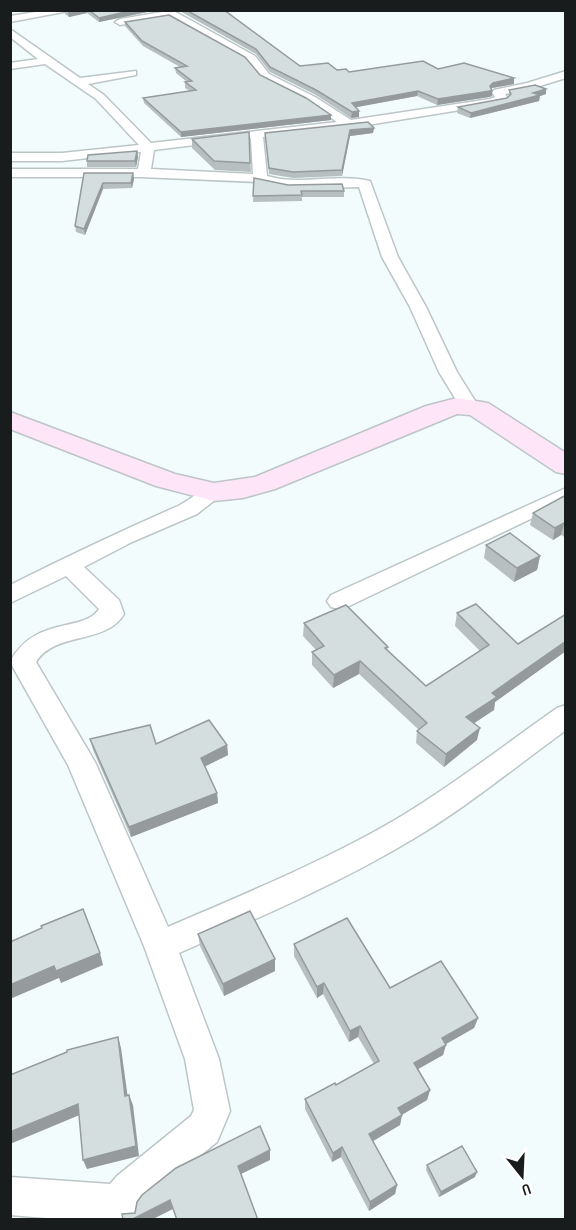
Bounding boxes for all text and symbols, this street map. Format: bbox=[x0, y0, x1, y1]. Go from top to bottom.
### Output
north arrow bbox=[492, 1146, 552, 1206]
text: U bbox=[519, 1179, 533, 1199]

